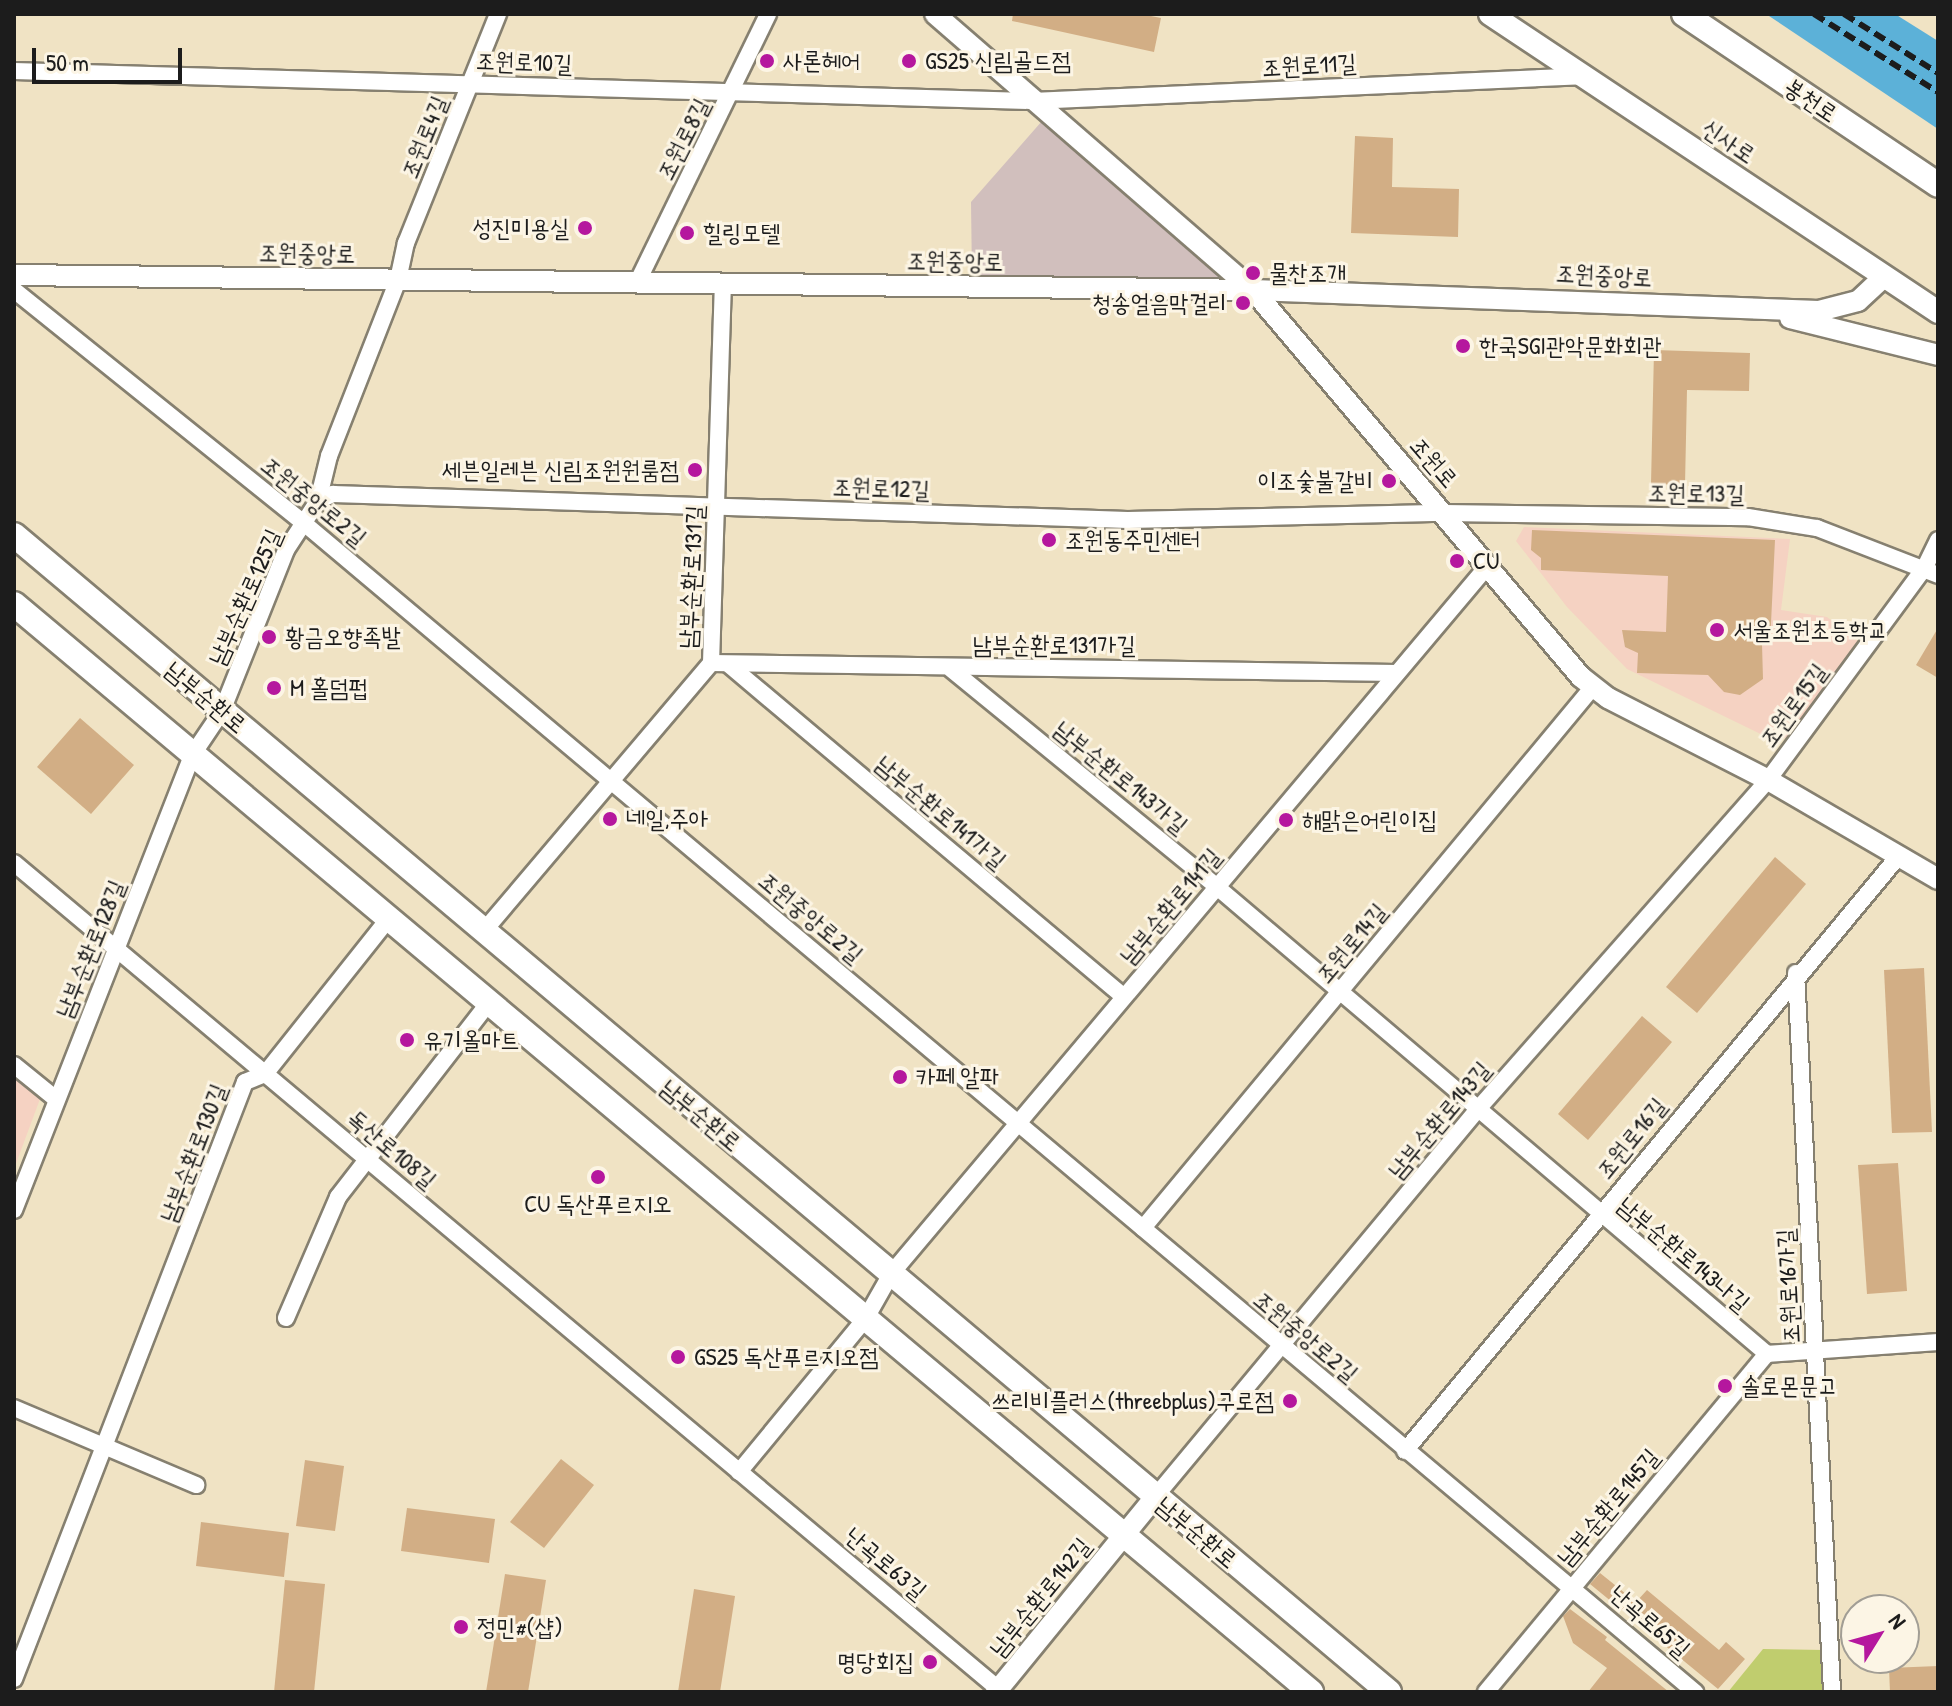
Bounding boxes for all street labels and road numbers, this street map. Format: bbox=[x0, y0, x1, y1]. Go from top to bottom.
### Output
street label: 조원로10길 bbox=[475, 46, 573, 78]
street label: 조원로11길 bbox=[1261, 48, 1357, 82]
street label: 봉천로 bbox=[1779, 72, 1843, 128]
street label: 조원로4길 bbox=[394, 92, 454, 182]
street label: 조원로8길 bbox=[650, 93, 716, 185]
street label: 신사로 bbox=[1697, 113, 1761, 169]
street label: 조원중앙로 bbox=[258, 238, 356, 268]
street label: 조원중앙로 bbox=[906, 246, 1004, 276]
street label: 조원중앙로 bbox=[1555, 258, 1653, 292]
street label: 조원로 bbox=[1404, 431, 1464, 493]
street label: 조원중앙로2길 bbox=[256, 450, 372, 552]
street label: 조원로12길 bbox=[832, 472, 930, 504]
street label: 조원로13길 bbox=[1647, 478, 1745, 508]
street label: 남부순환로131길 bbox=[673, 504, 709, 650]
street label: 남부순환로125길 bbox=[202, 524, 288, 670]
street label: 남부순환로131가길 bbox=[972, 631, 1136, 659]
street label: 남부순환로 bbox=[160, 655, 252, 739]
street label: 조원로15길 bbox=[1753, 658, 1833, 752]
street label: 남부순환로143가길 bbox=[1048, 714, 1194, 840]
street label: 남부순환로141가길 bbox=[870, 749, 1012, 875]
street label: 남부순환로141길 bbox=[1113, 842, 1227, 970]
street label: 조원중앙로2길 bbox=[753, 865, 869, 969]
street label: 남부순환로128길 bbox=[49, 876, 131, 1022]
street label: 조원로14길 bbox=[1309, 897, 1393, 989]
street label: 남부순환로143길 bbox=[1382, 1055, 1496, 1185]
street label: 남부순환로 bbox=[655, 1073, 747, 1157]
street label: 남부순환로130길 bbox=[153, 1080, 233, 1226]
street label: 조원로16길 bbox=[1590, 1092, 1672, 1184]
street label: 독산로108길 bbox=[342, 1104, 442, 1194]
street label: 남부순환로143나길 bbox=[1612, 1190, 1756, 1318]
street label: 조원로16가길 bbox=[1771, 1228, 1805, 1344]
street label: 조원중앙로2길 bbox=[1248, 1284, 1364, 1388]
street label: 남부순환로145길 bbox=[1551, 1443, 1665, 1571]
street label: 남부순환로 bbox=[1151, 1490, 1243, 1574]
street label: 난곡로63길 bbox=[839, 1521, 933, 1605]
street label: 남부순환로142길 bbox=[983, 1532, 1097, 1662]
street label: 난곡로65길 bbox=[1604, 1578, 1696, 1664]

